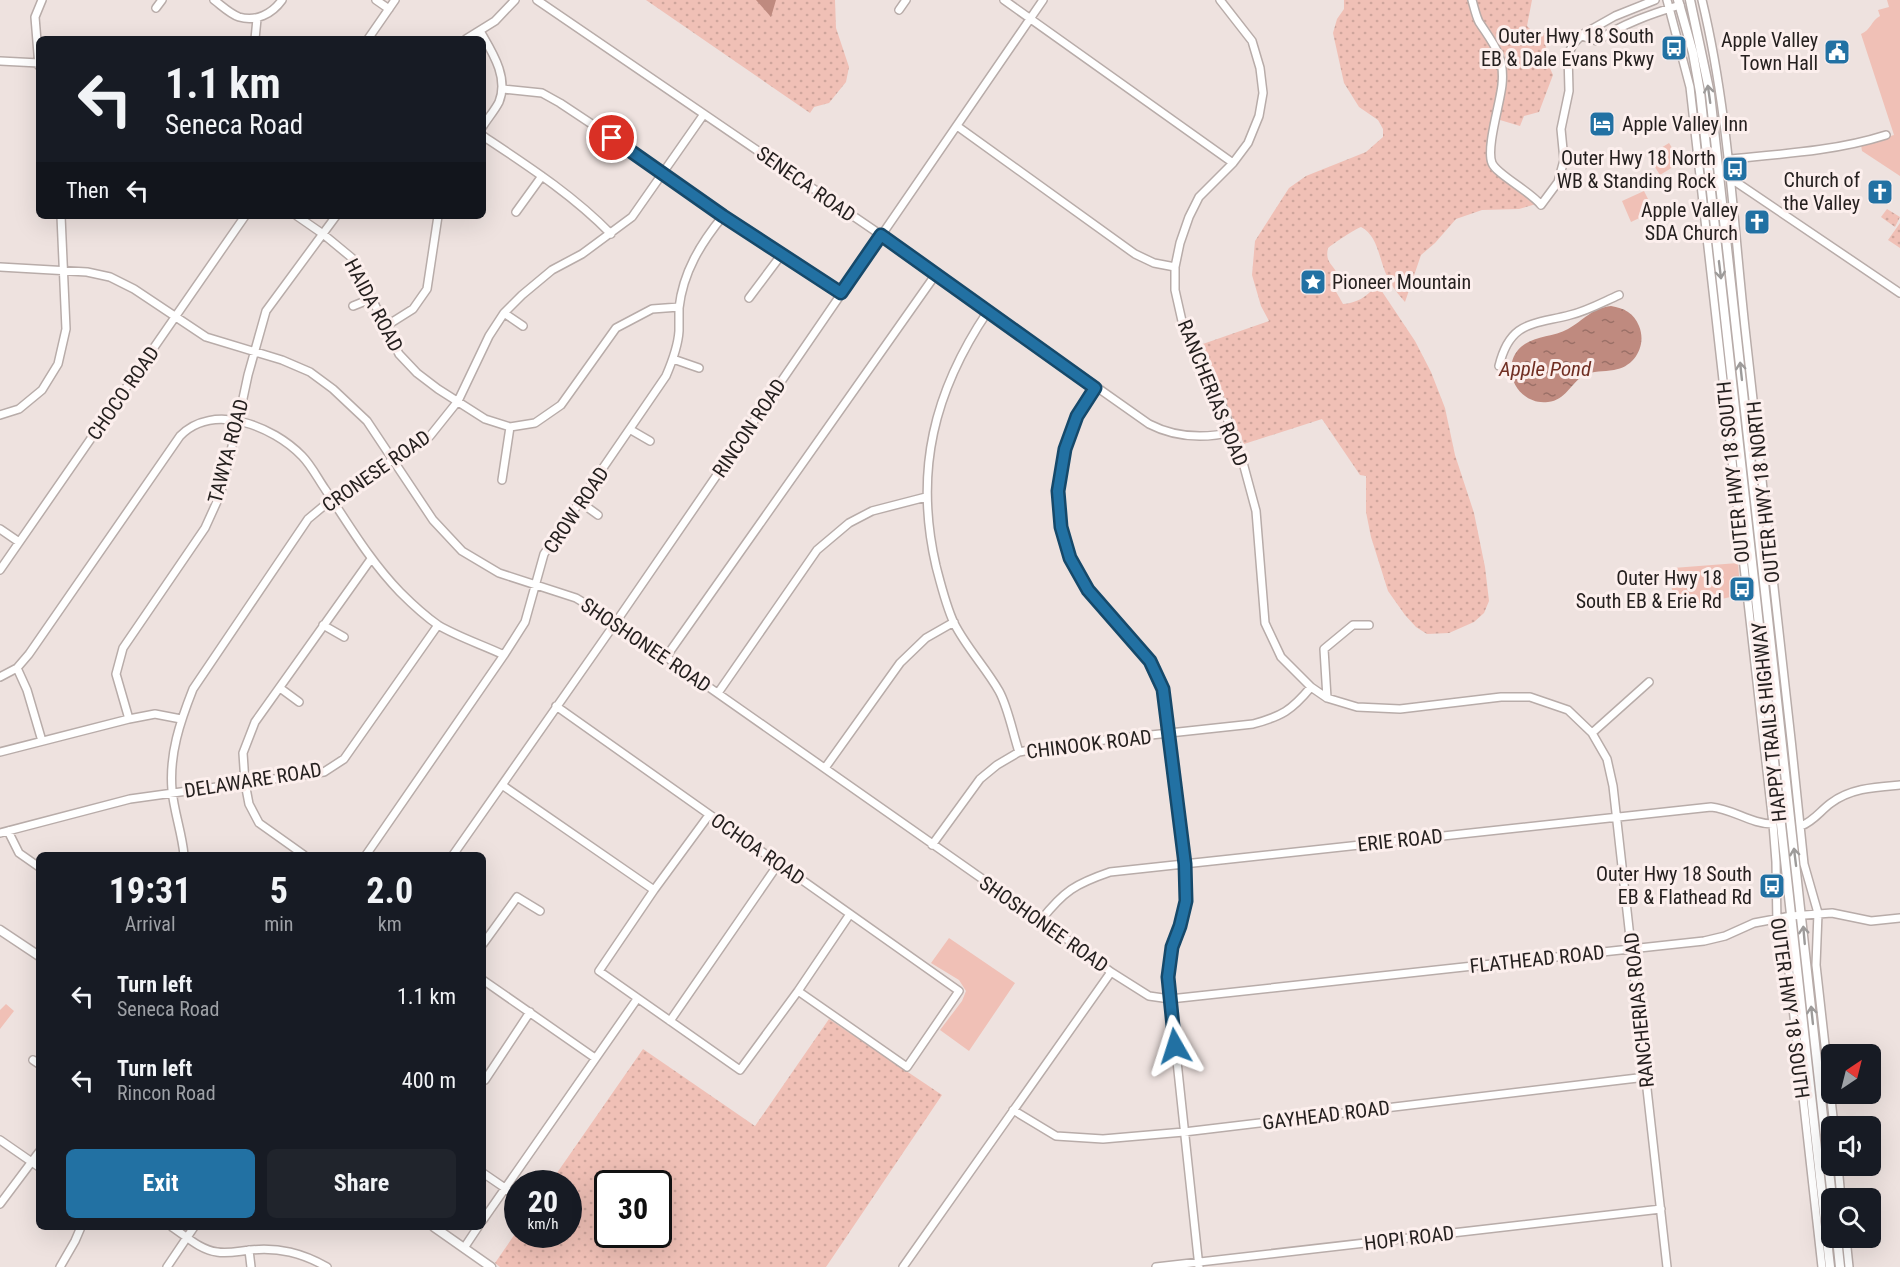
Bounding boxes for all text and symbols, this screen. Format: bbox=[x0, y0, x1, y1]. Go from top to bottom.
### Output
place label: Outer Hwy 18 South EB & Dale Evans Pkwy bbox=[1481, 24, 1654, 71]
place label: Apple Valley Town Hall bbox=[1721, 28, 1818, 75]
bus stop icon: Outer Hwy 18 South EB & Dale Evans Pkwy bbox=[1659, 33, 1689, 63]
public building icon: Apple Valley Town Hall bbox=[1822, 37, 1852, 67]
text: 1.1 km bbox=[165, 59, 281, 108]
icon: left bbox=[66, 60, 144, 138]
one-way arrow bbox=[1704, 84, 1715, 104]
text: Seneca Road bbox=[165, 109, 303, 141]
hotel icon: Apple Valley Inn bbox=[1587, 109, 1617, 139]
pin bbox=[586, 112, 637, 163]
place label: Apple Valley Inn bbox=[1622, 112, 1748, 136]
icon: arrive bbox=[595, 121, 628, 154]
street label: SENECA ROAD bbox=[752, 141, 860, 227]
place label: Outer Hwy 18 North WB & Standing Rock bbox=[1557, 146, 1716, 193]
bus stop icon: Outer Hwy 18 North WB & Standing Rock bbox=[1720, 154, 1750, 184]
place label: Church of the Valley bbox=[1783, 168, 1861, 215]
icon: left bbox=[121, 174, 154, 207]
church icon: Church of the Valley bbox=[1865, 177, 1895, 207]
text: Then bbox=[66, 178, 109, 203]
place label: Apple Valley SDA Church bbox=[1641, 198, 1738, 245]
church icon: Apple Valley SDA Church bbox=[1742, 207, 1772, 237]
street label: HAIDA ROAD bbox=[340, 254, 408, 356]
one-way arrow bbox=[1715, 260, 1726, 280]
place icon: Pioneer Mountain bbox=[1298, 267, 1328, 297]
place label: Pioneer Mountain bbox=[1332, 270, 1471, 294]
street label: RANCHERIAS ROAD bbox=[1173, 316, 1253, 470]
street label: CHOCO ROAD bbox=[82, 341, 164, 445]
water label: Apple Pond bbox=[1498, 357, 1592, 381]
one-way arrow bbox=[1735, 361, 1746, 381]
street label: RINCON ROAD bbox=[707, 374, 791, 482]
street label: OUTER HWY 18 SOUTH bbox=[1712, 380, 1754, 564]
street label: TAWYA ROAD bbox=[203, 396, 253, 506]
street label: OUTER HWY 18 NORTH bbox=[1742, 400, 1784, 584]
street label: CRONESE ROAD bbox=[317, 425, 435, 517]
street label: CROW ROAD bbox=[538, 462, 614, 558]
place label: Outer Hwy 18 South EB & Erie Rd bbox=[1576, 566, 1722, 613]
bus stop icon: Outer Hwy 18 South EB & Erie Rd bbox=[1727, 574, 1757, 604]
street label: SHOSHONEE ROAD bbox=[576, 593, 716, 697]
street label: HAPPY TRAILS HIGHWAY bbox=[1747, 621, 1791, 823]
street label: CHINOOK ROAD bbox=[1025, 724, 1153, 764]
street label: DELAWARE ROAD bbox=[183, 757, 323, 803]
street label: OCHOA ROAD bbox=[706, 808, 810, 890]
street label: ERIE ROAD bbox=[1356, 824, 1444, 856]
one-way arrow bbox=[1789, 847, 1800, 867]
place label: Outer Hwy 18 South EB & Flathead Rd bbox=[1596, 862, 1752, 909]
text: 19:31 bbox=[109, 870, 191, 912]
text: 5 bbox=[270, 870, 288, 912]
text: 2.0 bbox=[366, 870, 413, 912]
street label: SHOSHONEE ROAD bbox=[975, 871, 1113, 977]
bus stop icon: Outer Hwy 18 South EB & Flathead Rd bbox=[1757, 871, 1787, 901]
text: Arrival bbox=[125, 912, 176, 936]
text: min bbox=[264, 912, 294, 936]
text: km bbox=[378, 912, 402, 936]
street label: OUTER HWY 18 SOUTH bbox=[1765, 916, 1815, 1100]
one-way arrow bbox=[1798, 925, 1809, 945]
street label: RANCHERIAS ROAD bbox=[1619, 931, 1659, 1089]
street label: FLATHEAD ROAD bbox=[1468, 940, 1606, 978]
text: Turn left bbox=[117, 972, 192, 997]
icon: left bbox=[66, 980, 99, 1013]
text: 1.1 km bbox=[397, 984, 456, 1009]
text: Seneca Road bbox=[117, 997, 219, 1021]
one-way arrow bbox=[1807, 1006, 1818, 1026]
position arrow bbox=[1143, 1014, 1207, 1078]
north arrow bbox=[1821, 1044, 1881, 1104]
map controls bbox=[1821, 1044, 1881, 1248]
text: Turn left bbox=[117, 1056, 192, 1081]
icon: left bbox=[66, 1064, 99, 1097]
text: 400 m bbox=[402, 1068, 456, 1093]
text: Rincon Road bbox=[117, 1081, 216, 1105]
street label: GAYHEAD ROAD bbox=[1261, 1095, 1391, 1135]
button: sound bbox=[1821, 1116, 1881, 1176]
button: Exit bbox=[66, 1149, 255, 1218]
button: Share bbox=[267, 1149, 456, 1218]
speed limit sign: 30 bbox=[594, 1170, 672, 1248]
text: 20 bbox=[528, 1184, 558, 1219]
button: search bbox=[1821, 1188, 1881, 1248]
text: km/h bbox=[528, 1215, 558, 1233]
street label: HOPI ROAD bbox=[1363, 1221, 1455, 1255]

